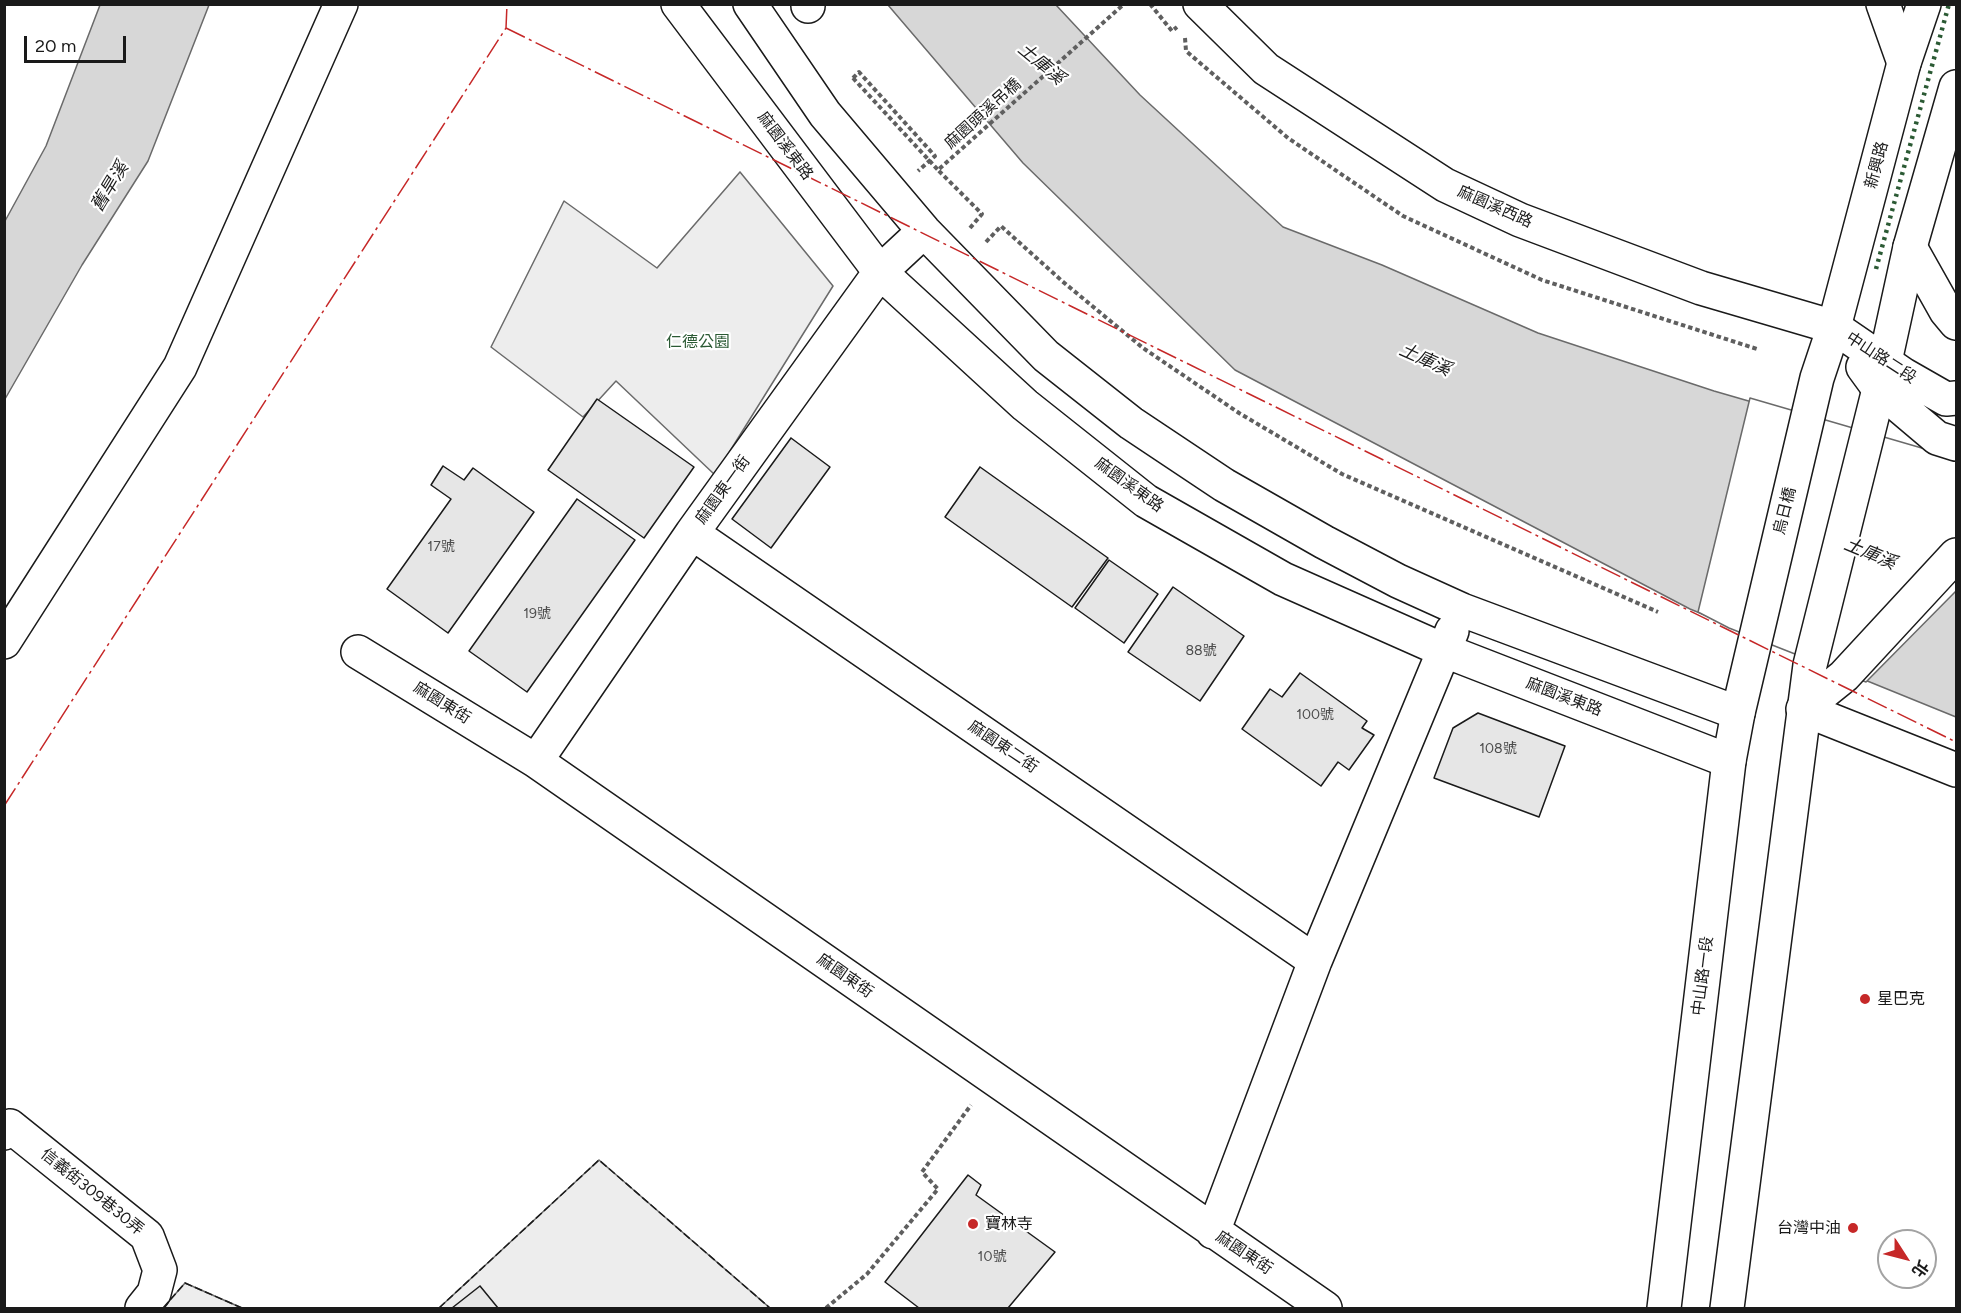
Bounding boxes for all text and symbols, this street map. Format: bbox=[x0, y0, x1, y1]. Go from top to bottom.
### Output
scale bar bbox=[27, 24, 129, 62]
text: 20 m bbox=[35, 35, 76, 57]
water label: 土庫溪 bbox=[1013, 38, 1069, 90]
street label: 麻園頭溪吊橋 bbox=[941, 75, 1025, 153]
street label: 麻園溪東路 bbox=[753, 108, 817, 184]
street label: 新興路 bbox=[1862, 139, 1892, 191]
water label: 舊旱溪 bbox=[87, 158, 133, 216]
street label: 麻園溪西路 bbox=[1455, 182, 1535, 232]
street label: 中山路二段 bbox=[1842, 328, 1920, 388]
park label: 仁德公園 bbox=[666, 332, 730, 352]
water label: 土庫溪 bbox=[1396, 339, 1454, 381]
street label: 麻園東一街 bbox=[692, 452, 754, 528]
street label: 麻園溪東路 bbox=[1091, 454, 1167, 516]
street label: 烏日橋 bbox=[1770, 485, 1800, 537]
water label: 土庫溪 bbox=[1841, 534, 1899, 574]
house number: 17號 bbox=[427, 539, 455, 555]
house number: 19號 bbox=[523, 606, 551, 622]
house number: 88號 bbox=[1185, 643, 1217, 659]
street label: 麻園溪東路 bbox=[1523, 674, 1605, 720]
street label: 麻園東街 bbox=[410, 678, 474, 728]
house number: 100號 bbox=[1296, 707, 1334, 723]
street label: 麻園東二街 bbox=[964, 717, 1042, 777]
house number: 108號 bbox=[1479, 741, 1517, 757]
street label: 中山路一段 bbox=[1689, 935, 1717, 1017]
street label: 麻園東街 bbox=[813, 950, 877, 1002]
place label: 星巴克 bbox=[1877, 989, 1925, 1009]
marker: 星巴克 bbox=[1858, 992, 1872, 1006]
street label: 信義街309巷30弄 bbox=[37, 1145, 147, 1239]
place label: 寶林寺 bbox=[985, 1214, 1033, 1234]
marker: 寶林寺 bbox=[966, 1217, 980, 1231]
place label: 台灣中油 bbox=[1777, 1218, 1841, 1238]
marker: 台灣中油 bbox=[1846, 1221, 1860, 1235]
street label: 麻園東街 bbox=[1212, 1227, 1276, 1279]
north arrow bbox=[1877, 1229, 1937, 1289]
house number: 10號 bbox=[978, 1249, 1006, 1265]
text: 北 bbox=[1908, 1257, 1933, 1281]

